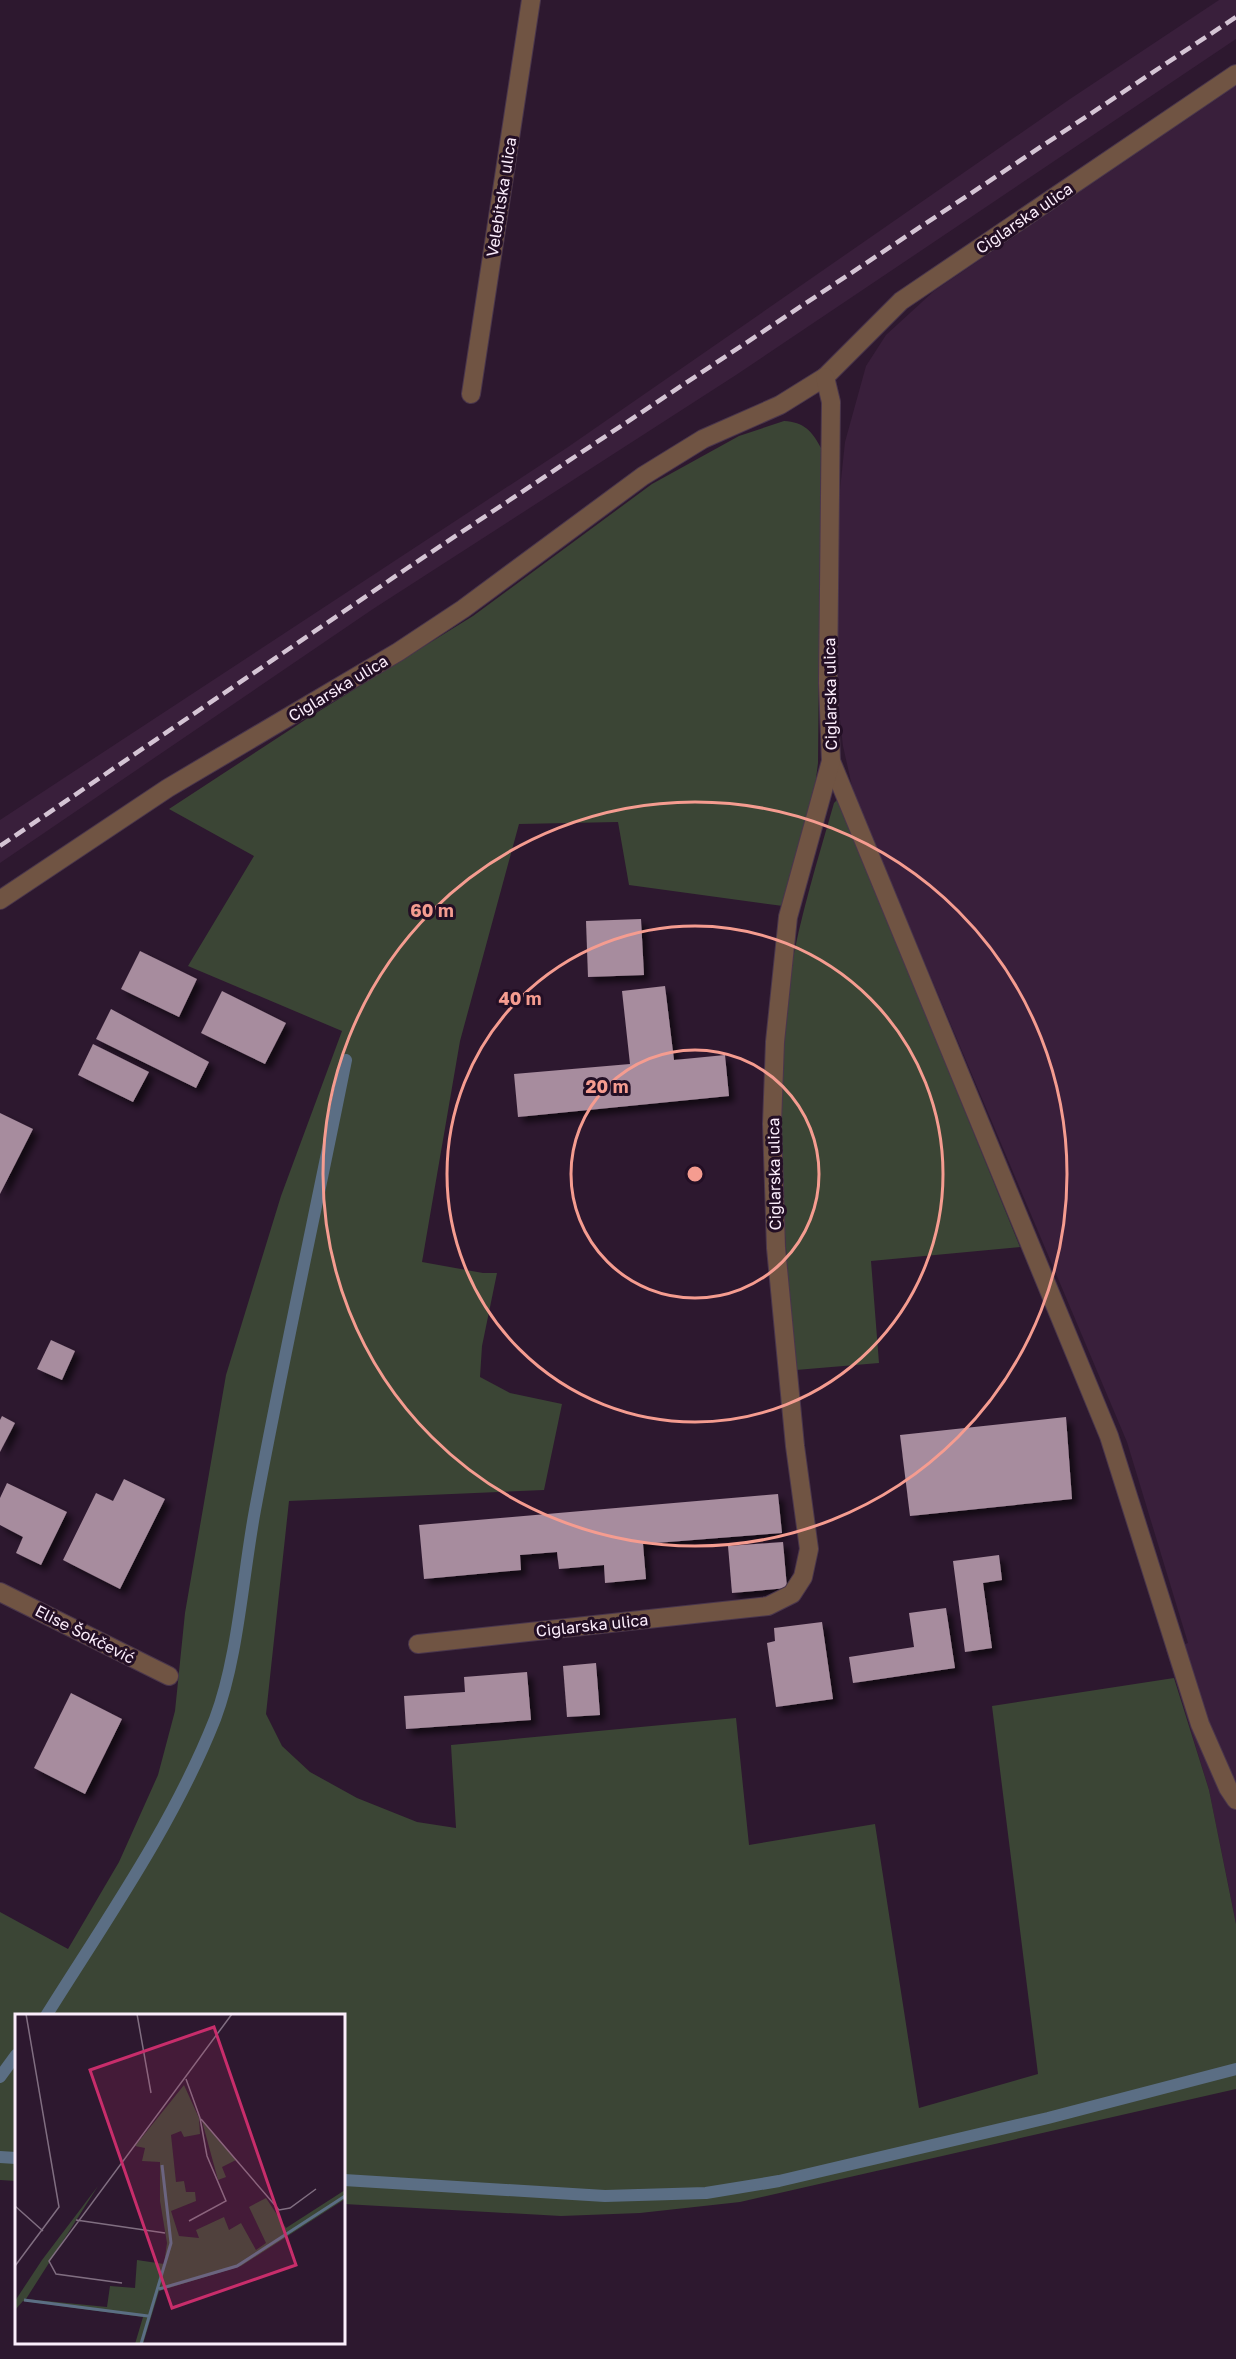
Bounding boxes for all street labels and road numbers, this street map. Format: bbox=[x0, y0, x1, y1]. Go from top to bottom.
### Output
street label: Velebitska ulica bbox=[482, 136, 520, 258]
street label: Ciglarska ulica bbox=[972, 178, 1076, 258]
street label: Ciglarska ulica bbox=[819, 638, 841, 750]
street label: Ciglarska ulica bbox=[285, 650, 391, 726]
street label: Ciglarska ulica bbox=[763, 1118, 785, 1230]
street label: Elise Šokčević bbox=[32, 1600, 138, 1668]
street label: Ciglarska ulica bbox=[535, 1609, 649, 1641]

